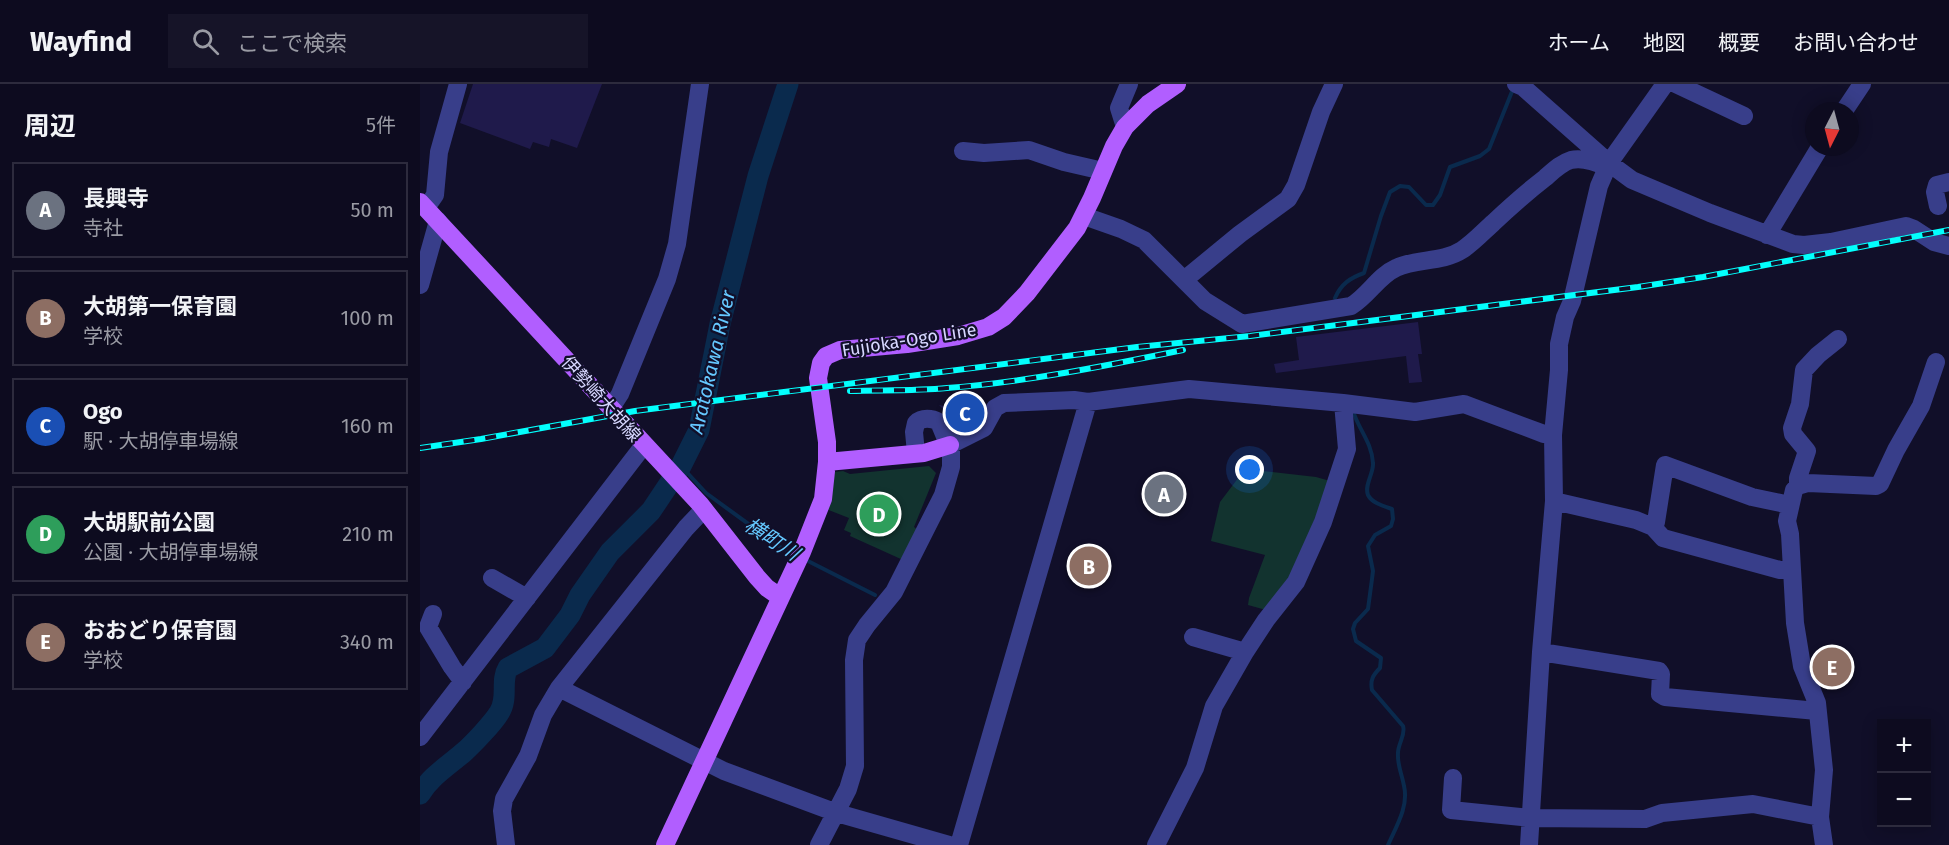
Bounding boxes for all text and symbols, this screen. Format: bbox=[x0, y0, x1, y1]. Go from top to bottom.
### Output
search box bbox=[168, 14, 588, 68]
text: Wayfind bbox=[30, 25, 132, 58]
icon: search bbox=[189, 25, 222, 58]
text: ここで検索 bbox=[237, 30, 347, 57]
text: ホーム bbox=[1548, 30, 1610, 56]
text: 地図 bbox=[1643, 30, 1685, 56]
text: 概要 bbox=[1718, 30, 1760, 56]
text: お問い合わせ bbox=[1793, 30, 1919, 56]
north arrow bbox=[1805, 102, 1859, 156]
text: 周辺 bbox=[24, 111, 76, 142]
text: 5件 bbox=[366, 113, 396, 137]
text: 長興寺 bbox=[83, 185, 149, 212]
text: A bbox=[40, 198, 51, 222]
text: 50 m bbox=[350, 198, 394, 222]
text: 寺社 bbox=[83, 216, 123, 240]
water label: Aratokawa River bbox=[684, 287, 740, 437]
text: 大胡第一保育園 bbox=[83, 293, 237, 320]
text: B bbox=[39, 306, 52, 330]
text: 100 m bbox=[341, 306, 394, 330]
street label: Fujioka-Ogo Line bbox=[840, 318, 978, 362]
text: 学校 bbox=[83, 324, 123, 348]
street label: 伊勢崎大胡線 bbox=[557, 352, 645, 446]
pin: C bbox=[946, 390, 984, 436]
text: Ogo bbox=[83, 398, 123, 425]
text: C bbox=[40, 414, 51, 438]
text: 160 m bbox=[341, 414, 394, 438]
text: 駅 · 大胡停車場線 bbox=[83, 429, 238, 453]
your location bbox=[1235, 455, 1264, 484]
pin: A bbox=[1144, 472, 1184, 516]
pin: D bbox=[860, 492, 898, 536]
text: 大胡駅前公園 bbox=[83, 509, 215, 536]
water label: 横町川 bbox=[740, 513, 805, 566]
text: D bbox=[39, 522, 52, 546]
text: 210 m bbox=[342, 522, 394, 546]
text: 公園 · 大胡停車場線 bbox=[83, 540, 258, 564]
pin: B bbox=[1070, 544, 1108, 588]
text: おおどり保育園 bbox=[83, 617, 237, 644]
text: E bbox=[40, 630, 51, 654]
text: 340 m bbox=[340, 630, 394, 654]
pin: E bbox=[1812, 644, 1852, 690]
text: 学校 bbox=[83, 648, 123, 672]
map controls bbox=[1877, 719, 1931, 827]
button: + bbox=[1877, 719, 1931, 773]
button: − bbox=[1877, 773, 1931, 827]

